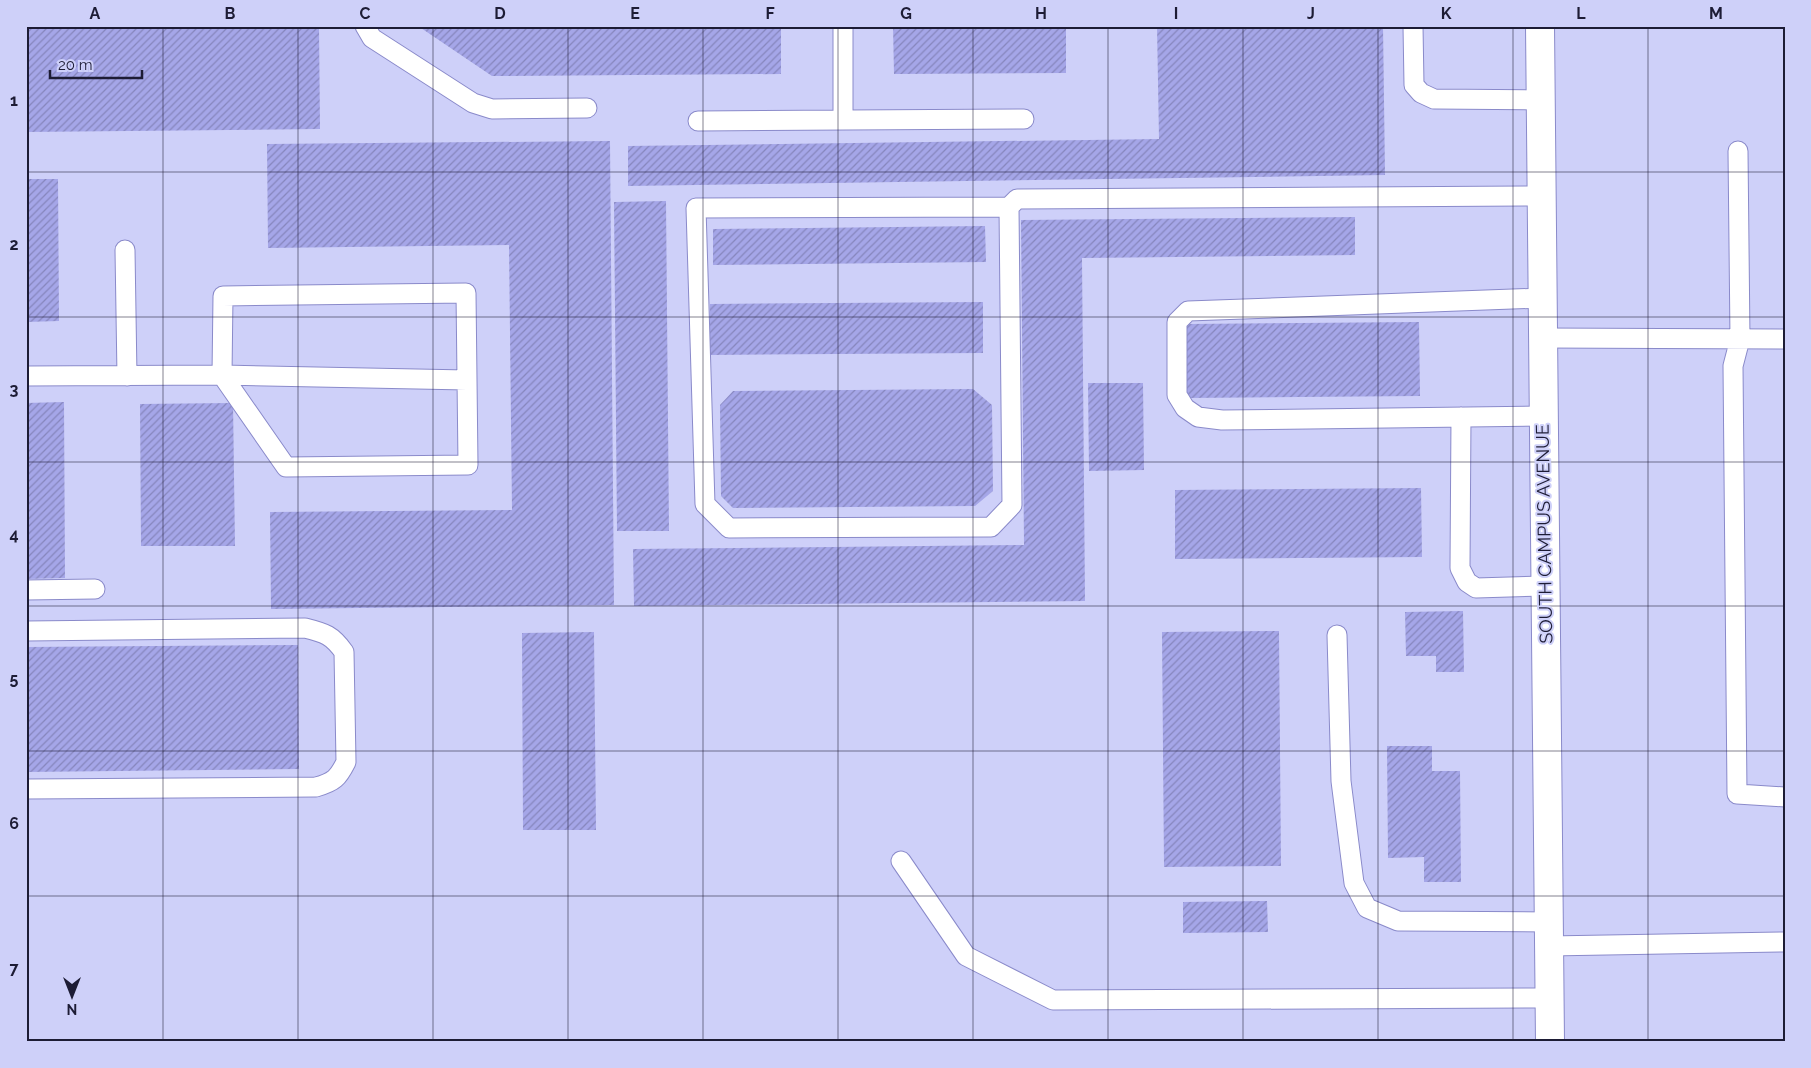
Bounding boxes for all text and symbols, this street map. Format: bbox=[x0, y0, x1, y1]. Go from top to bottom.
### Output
text: A bbox=[90, 4, 101, 23]
text: B bbox=[225, 4, 236, 23]
text: C bbox=[360, 4, 371, 23]
text: D bbox=[494, 4, 506, 23]
text: E bbox=[630, 4, 640, 23]
text: F bbox=[765, 4, 775, 23]
text: G bbox=[900, 4, 912, 23]
text: H bbox=[1035, 4, 1047, 23]
text: I bbox=[1174, 4, 1178, 23]
text: J bbox=[1307, 4, 1315, 23]
text: K bbox=[1441, 4, 1452, 23]
text: L bbox=[1576, 4, 1586, 23]
text: M bbox=[1709, 4, 1723, 23]
scale bar bbox=[50, 48, 142, 80]
text: 20 m bbox=[58, 56, 93, 74]
text: 1 bbox=[10, 91, 18, 110]
text: 2 bbox=[9, 235, 19, 254]
text: 3 bbox=[10, 380, 19, 399]
street label: SOUTH CAMPUS AVENUE bbox=[1532, 424, 1556, 644]
text: 4 bbox=[9, 525, 19, 544]
text: 5 bbox=[10, 669, 19, 688]
text: 6 bbox=[9, 814, 19, 833]
text: 7 bbox=[10, 959, 19, 978]
north arrow bbox=[48, 970, 98, 1020]
text: N bbox=[67, 1001, 77, 1017]

